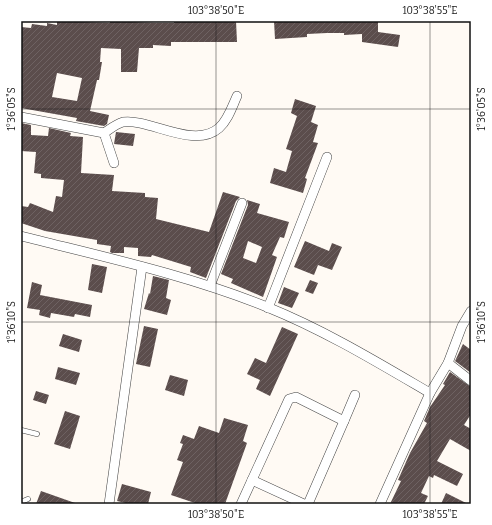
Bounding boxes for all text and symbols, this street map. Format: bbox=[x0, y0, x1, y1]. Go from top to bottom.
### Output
text: 103°38'50"E bbox=[188, 5, 244, 17]
text: 103°38'55"E bbox=[402, 5, 458, 17]
text: 1°36'05"S bbox=[6, 87, 18, 131]
text: 1°36'05"S bbox=[476, 87, 488, 131]
text: 1°36'10"S bbox=[6, 301, 18, 343]
text: 1°36'10"S bbox=[476, 301, 488, 343]
text: 103°38'50"E bbox=[188, 509, 244, 521]
text: 103°38'55"E bbox=[402, 509, 458, 521]

